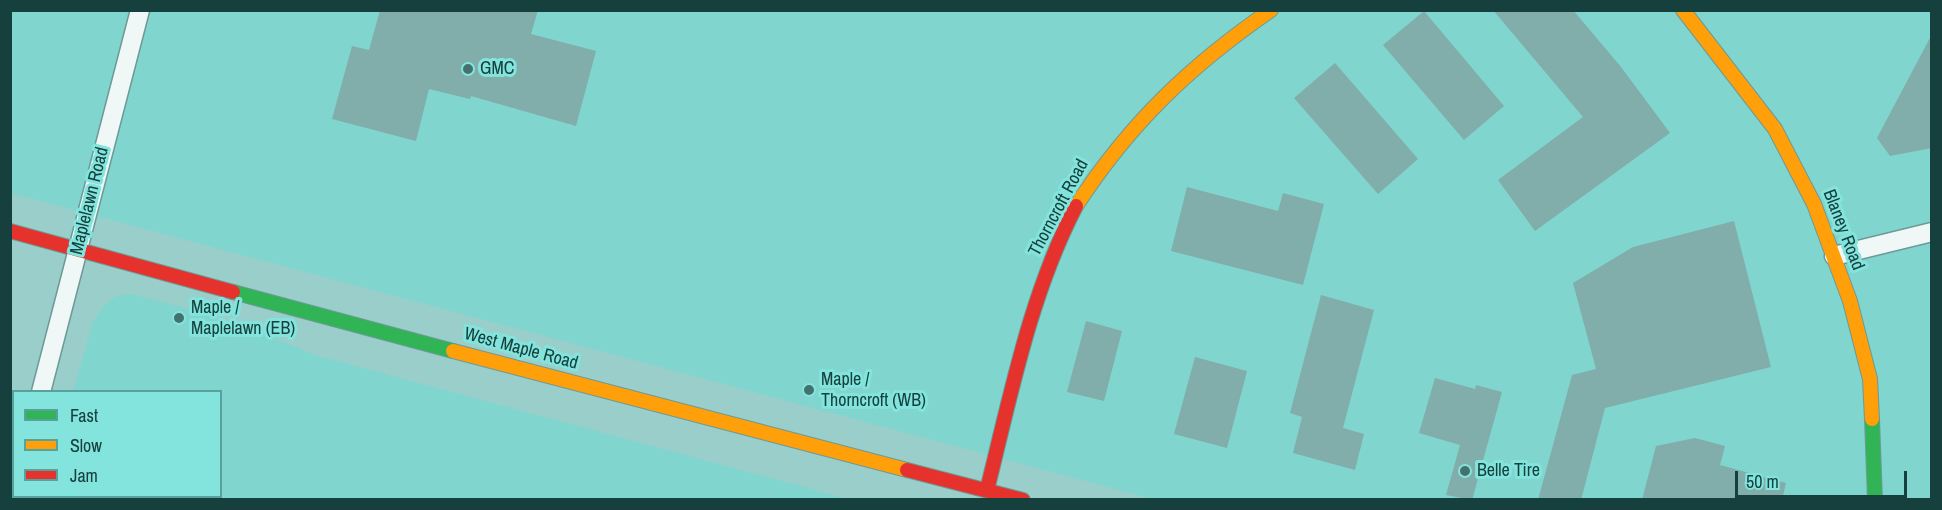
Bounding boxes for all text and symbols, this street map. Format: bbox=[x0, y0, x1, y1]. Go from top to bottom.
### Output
place label: GMC bbox=[480, 58, 514, 80]
marker: GMC bbox=[461, 62, 475, 76]
street label: Maplelawn Road bbox=[66, 145, 114, 257]
street label: Thorncroft Road bbox=[1024, 156, 1094, 260]
street label: Blaney Road bbox=[1818, 187, 1868, 273]
place label: Maple / Maplelawn (EB) bbox=[191, 297, 295, 340]
marker: Maple / Maplelawn (EB) bbox=[172, 311, 186, 325]
street label: West Maple Road bbox=[462, 323, 580, 375]
place label: Maple / Thorncroft (WB) bbox=[821, 369, 926, 412]
marker: Maple / Thorncroft (WB) bbox=[802, 383, 816, 397]
legend bbox=[12, 390, 222, 498]
text: Fast bbox=[70, 403, 98, 428]
text: Slow bbox=[70, 433, 102, 458]
scale bar bbox=[1738, 459, 1910, 497]
place label: Belle Tire bbox=[1477, 460, 1540, 482]
text: Jam bbox=[70, 463, 98, 488]
marker: Belle Tire bbox=[1458, 464, 1472, 478]
text: 50 m bbox=[1746, 469, 1779, 494]

